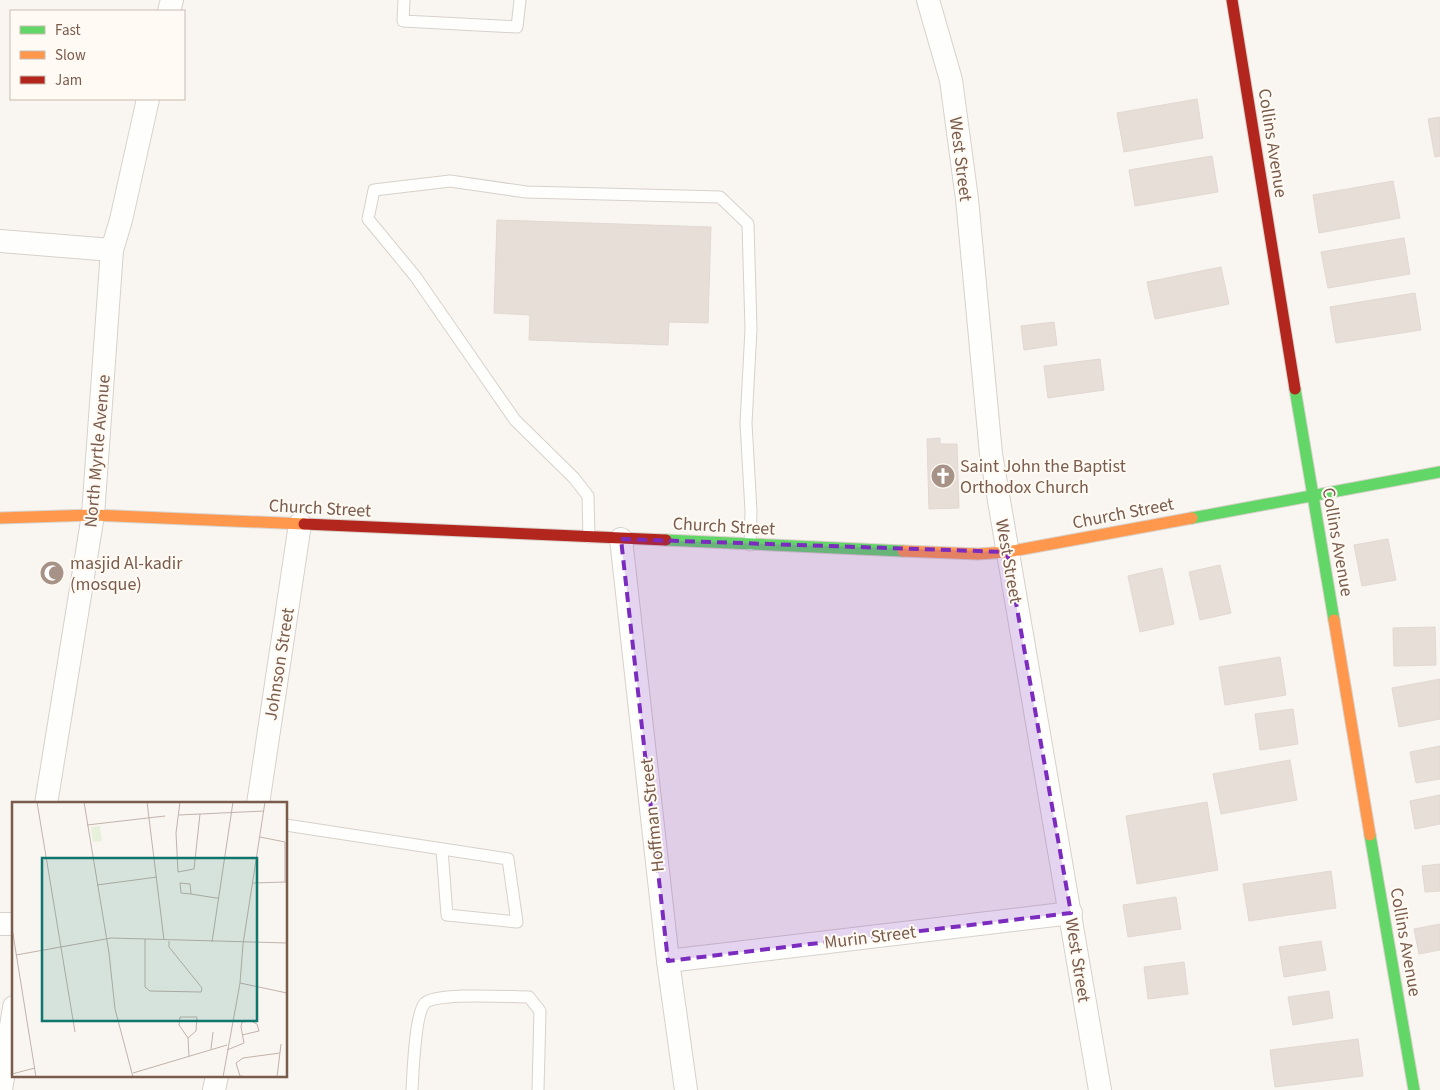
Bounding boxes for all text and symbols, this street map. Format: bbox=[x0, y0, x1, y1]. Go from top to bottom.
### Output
legend bbox=[10, 10, 185, 100]
text: Fast bbox=[55, 20, 81, 41]
text: Slow bbox=[55, 45, 86, 66]
text: Jam bbox=[55, 70, 82, 91]
street label: Collins Avenue bbox=[1252, 87, 1293, 199]
street label: West Street bbox=[943, 115, 978, 203]
street label: North Myrtle Avenue bbox=[78, 373, 117, 529]
place label: Saint John the Baptist Orthodox Church bbox=[960, 454, 1126, 500]
church icon: Saint John the Baptist Orthodox Church bbox=[930, 463, 956, 489]
street label: Collins Avenue bbox=[1316, 486, 1359, 599]
street label: Church Street bbox=[1070, 491, 1176, 536]
street label: Church Street bbox=[268, 493, 372, 524]
street label: Church Street bbox=[672, 511, 776, 542]
street label: West Street bbox=[989, 517, 1028, 605]
place label: masjid Al-kadir (mosque) bbox=[70, 551, 183, 597]
mosque icon: masjid Al-kadir (mosque) bbox=[39, 560, 65, 586]
street label: Johnson Street bbox=[258, 606, 301, 722]
street label: Hoffman Street bbox=[634, 757, 671, 873]
inset map bbox=[12, 802, 288, 1078]
street label: Collins Avenue bbox=[1384, 886, 1427, 999]
street label: West Street bbox=[1059, 916, 1097, 1004]
street label: Murin Street bbox=[823, 919, 917, 956]

